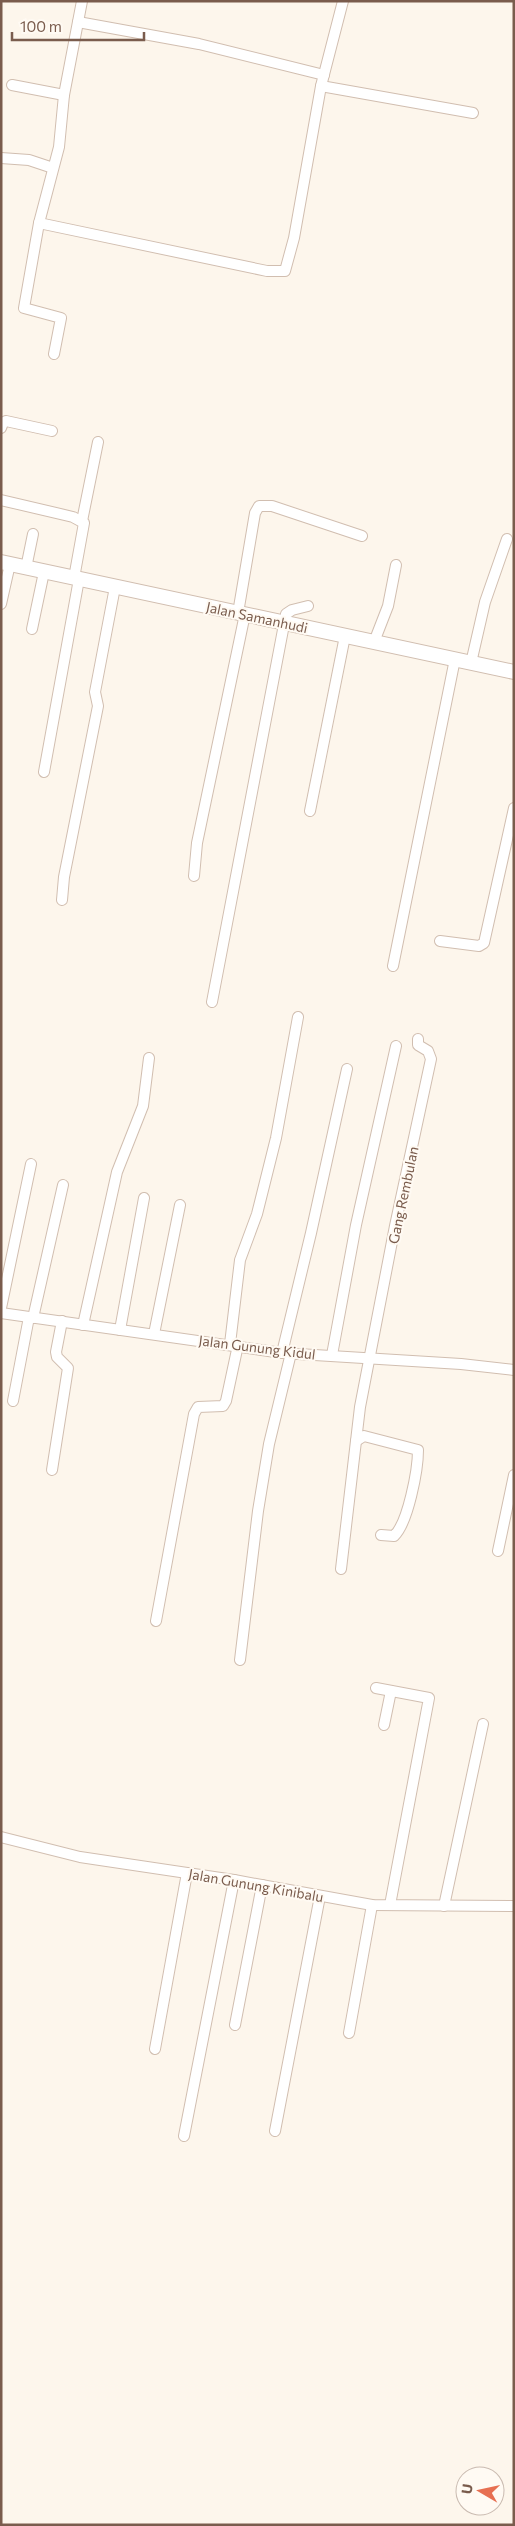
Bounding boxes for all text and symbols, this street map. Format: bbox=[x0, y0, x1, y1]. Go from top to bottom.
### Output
scale bar bbox=[12, 10, 145, 42]
text: 100 m bbox=[20, 17, 62, 35]
street label: Jalan Samanhudi bbox=[205, 598, 309, 636]
street label: Gang Rembulan bbox=[384, 1145, 422, 1245]
street label: Jalan Gunung Kidul bbox=[198, 1331, 316, 1363]
street label: Jalan Gunung Kinibalu bbox=[187, 1865, 325, 1905]
north arrow bbox=[455, 2466, 505, 2516]
text: U bbox=[457, 2483, 476, 2495]

